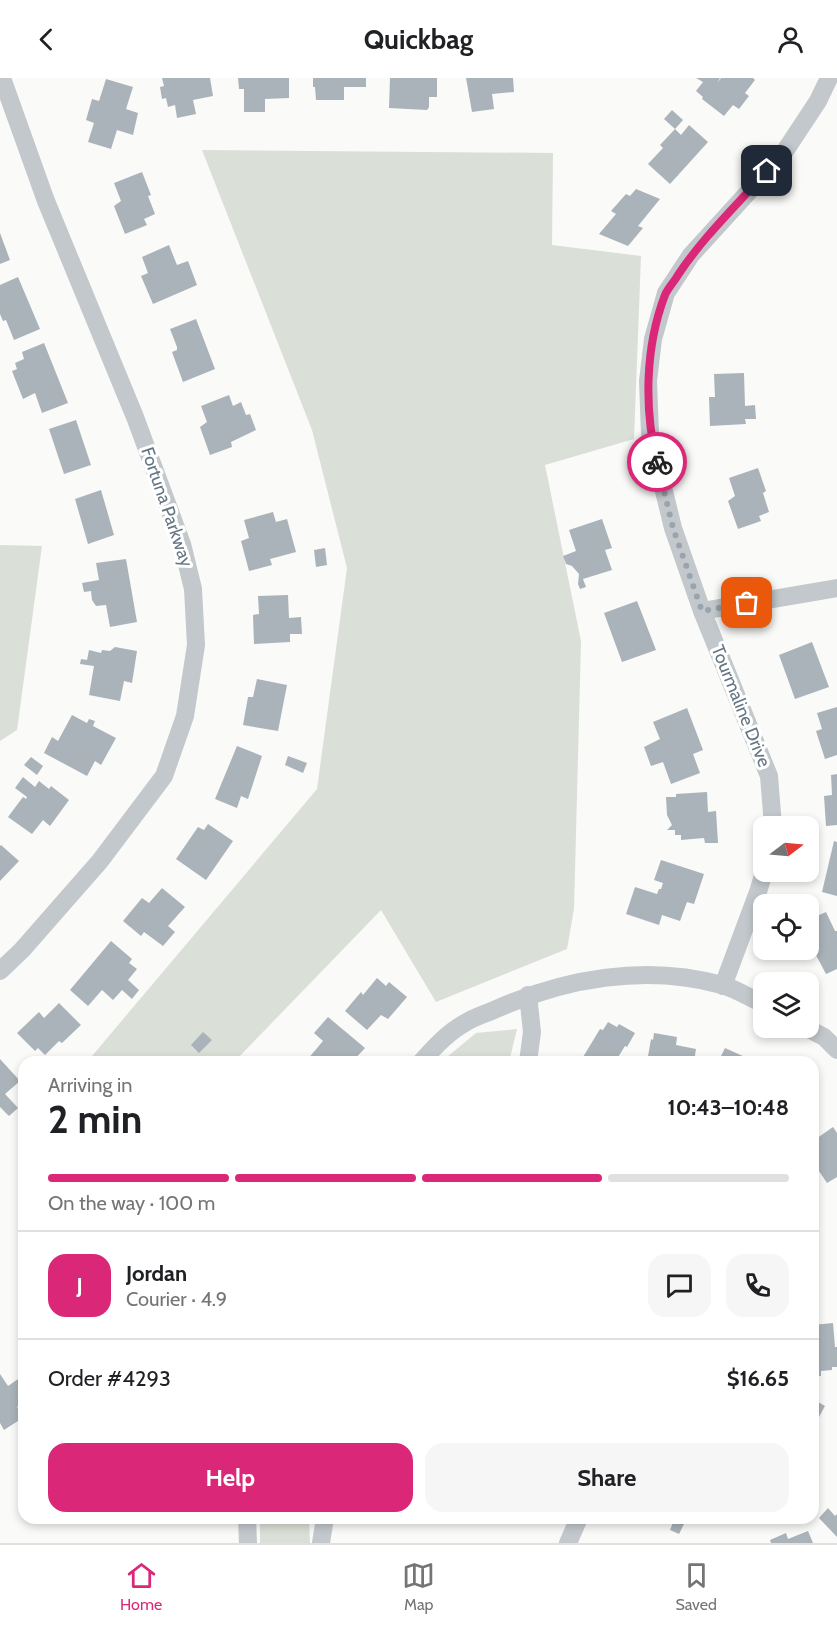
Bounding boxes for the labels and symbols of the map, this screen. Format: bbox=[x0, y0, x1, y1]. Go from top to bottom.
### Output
pin bbox=[741, 145, 792, 196]
courier bbox=[627, 432, 687, 492]
street label: Fortuna Parkway bbox=[136, 444, 198, 570]
pin bbox=[721, 577, 772, 628]
street label: Tourmaline Drive bbox=[707, 642, 775, 770]
north arrow bbox=[753, 816, 819, 882]

